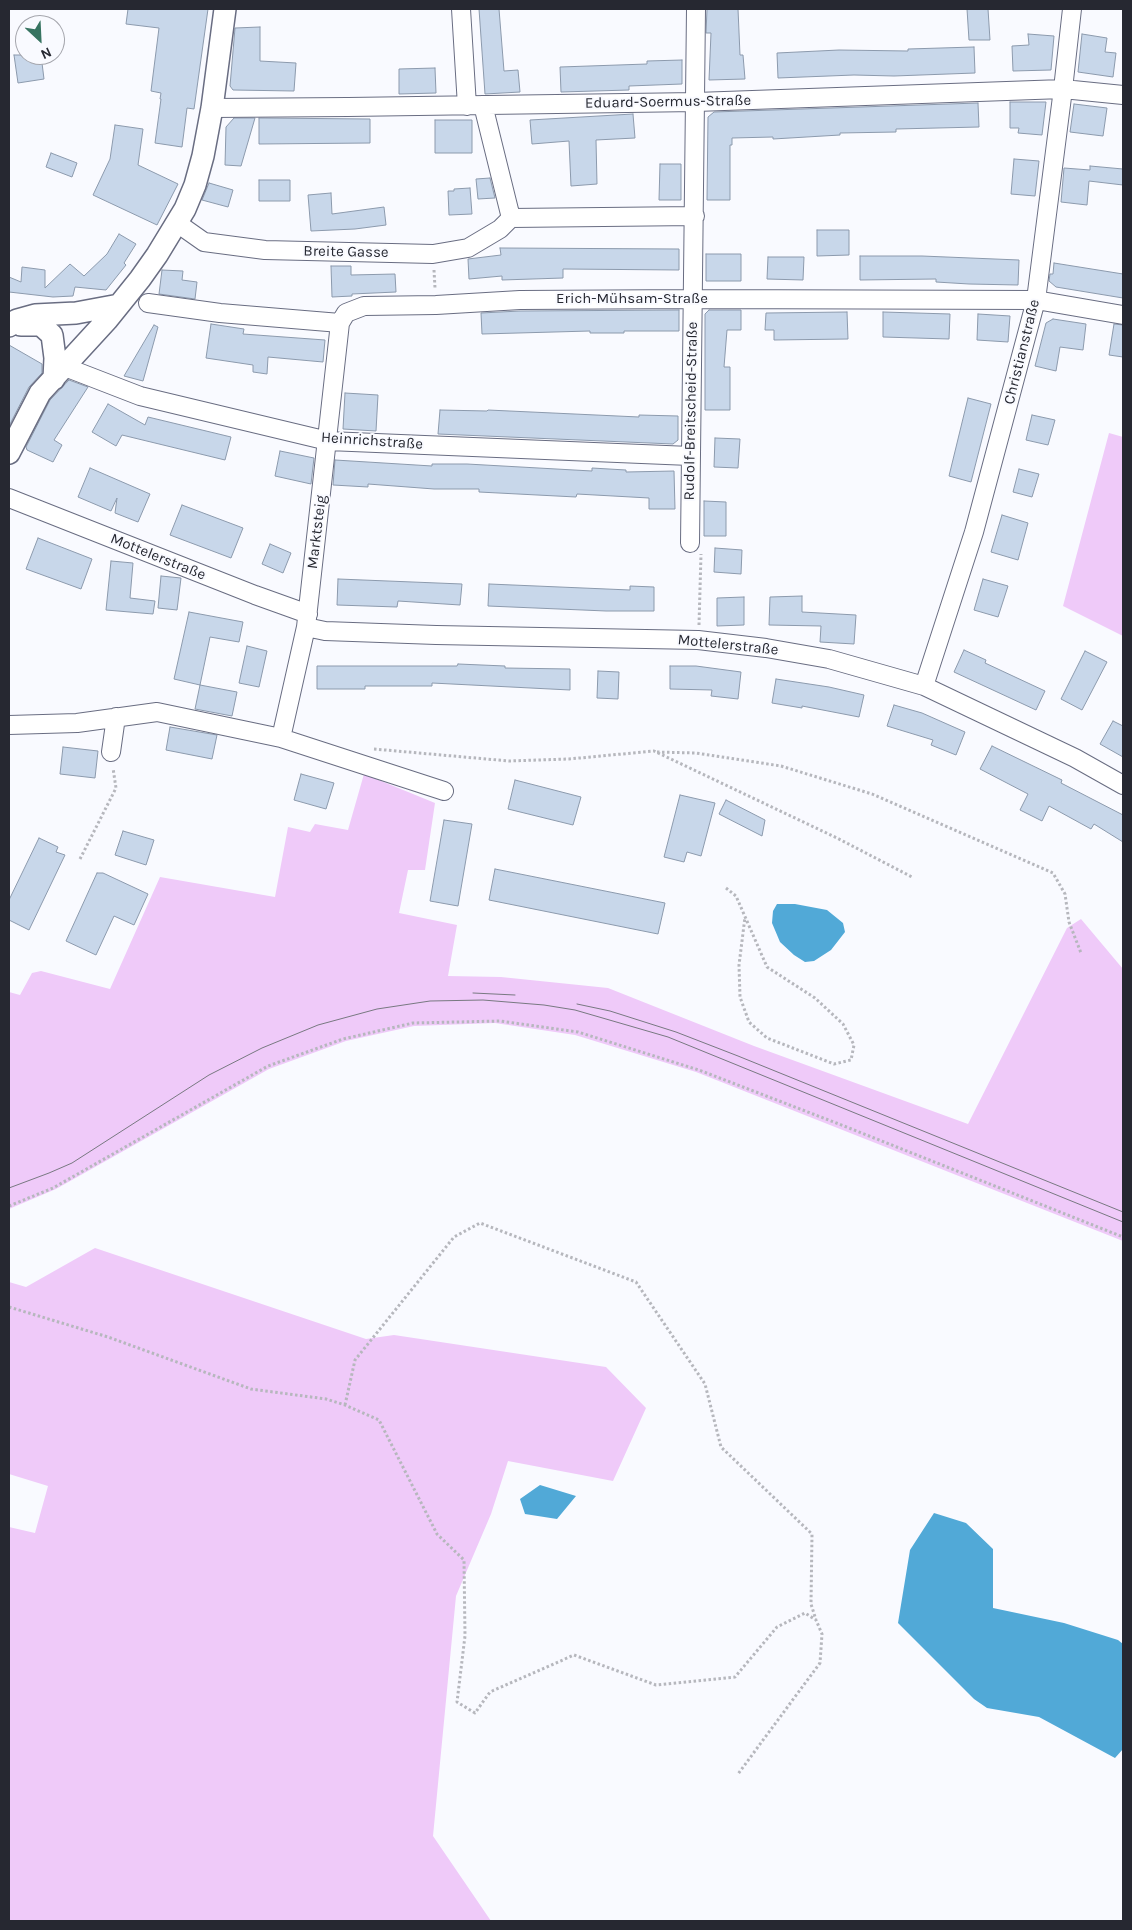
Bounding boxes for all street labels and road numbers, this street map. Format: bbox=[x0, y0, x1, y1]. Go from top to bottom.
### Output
street label: Eduard-Soermus-Straße bbox=[585, 92, 751, 112]
street label: Breite Gasse bbox=[303, 242, 389, 262]
street label: Erich-Mühsam-Straße bbox=[556, 290, 708, 308]
street label: Christianstraße bbox=[1000, 298, 1044, 406]
street label: Rudolf-Breitscheid-Straße bbox=[680, 321, 702, 501]
street label: Heinrichstraße bbox=[320, 428, 424, 454]
street label: Marktsteig bbox=[304, 494, 330, 570]
street label: Mottelerstraße bbox=[108, 530, 208, 584]
street label: Mottelerstraße bbox=[677, 631, 779, 659]

